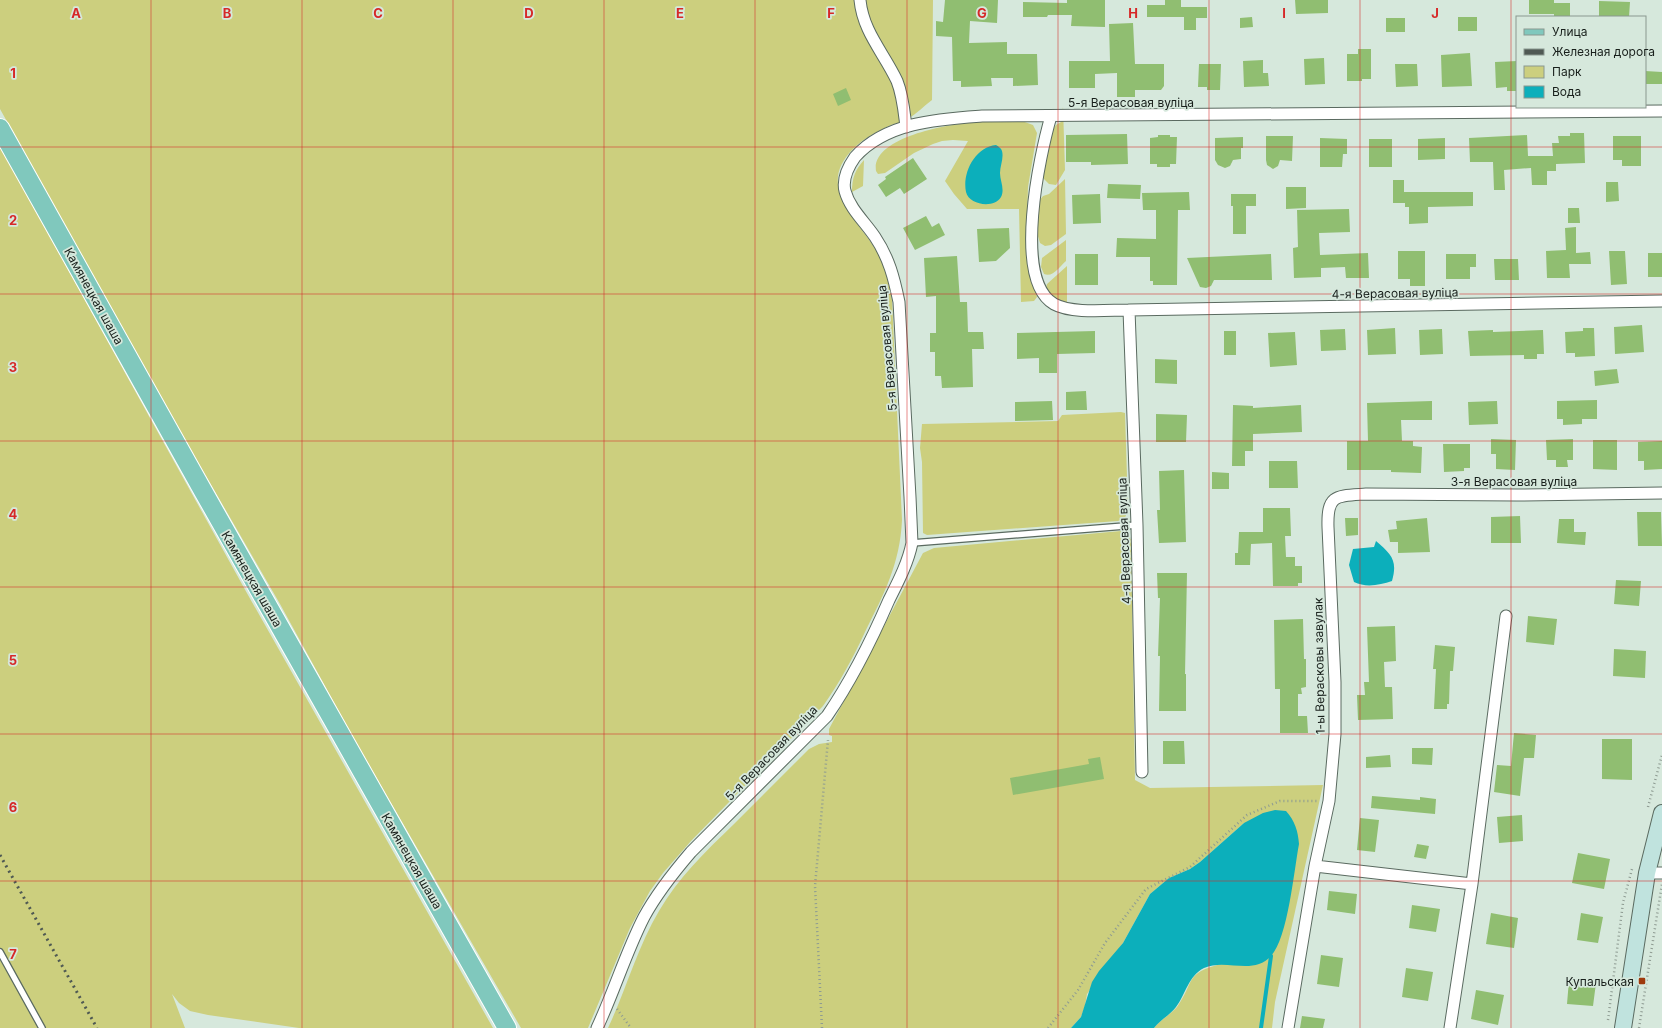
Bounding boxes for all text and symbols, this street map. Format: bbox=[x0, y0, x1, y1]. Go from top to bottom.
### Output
text: A bbox=[71, 5, 81, 21]
text: B bbox=[223, 5, 232, 21]
text: C bbox=[373, 5, 383, 21]
text: D bbox=[524, 5, 534, 21]
text: E bbox=[676, 5, 684, 21]
text: F bbox=[827, 5, 835, 21]
text: G bbox=[977, 5, 987, 21]
text: H bbox=[1128, 5, 1138, 21]
text: I bbox=[1282, 5, 1286, 21]
text: J bbox=[1431, 5, 1439, 21]
legend bbox=[1516, 16, 1646, 108]
text: Улица bbox=[1552, 24, 1587, 39]
text: Железная дорога bbox=[1552, 44, 1655, 59]
text: Парк bbox=[1552, 64, 1582, 79]
text: 1 bbox=[10, 65, 16, 81]
text: Вода bbox=[1552, 84, 1581, 99]
street label: 5-я Верасовая вуліца bbox=[1068, 95, 1194, 110]
text: 2 bbox=[9, 212, 17, 228]
street label: Камянецкая шаша bbox=[61, 245, 127, 347]
street label: 5-я Верасовая вуліца bbox=[874, 284, 900, 412]
street label: 4-я Верасовая вуліца bbox=[1332, 284, 1458, 302]
text: 3 bbox=[9, 359, 17, 375]
street label: 3-я Верасовая вуліца bbox=[1451, 474, 1577, 489]
street label: 4-я Верасовая вуліца bbox=[1114, 477, 1134, 605]
text: 4 bbox=[9, 506, 18, 522]
street label: Камянецкая шаша bbox=[218, 528, 286, 630]
street label: 1-ы Верасковы завулак bbox=[1310, 597, 1328, 734]
text: 5 bbox=[9, 652, 17, 668]
street label: 5-я Верасовая вуліца bbox=[722, 702, 820, 804]
text: 6 bbox=[9, 799, 17, 815]
street label: Камянецкая шаша bbox=[378, 810, 446, 912]
text: 7 bbox=[9, 946, 17, 962]
place label: Купальская bbox=[1566, 974, 1634, 989]
marker: Купальская bbox=[1637, 976, 1647, 986]

